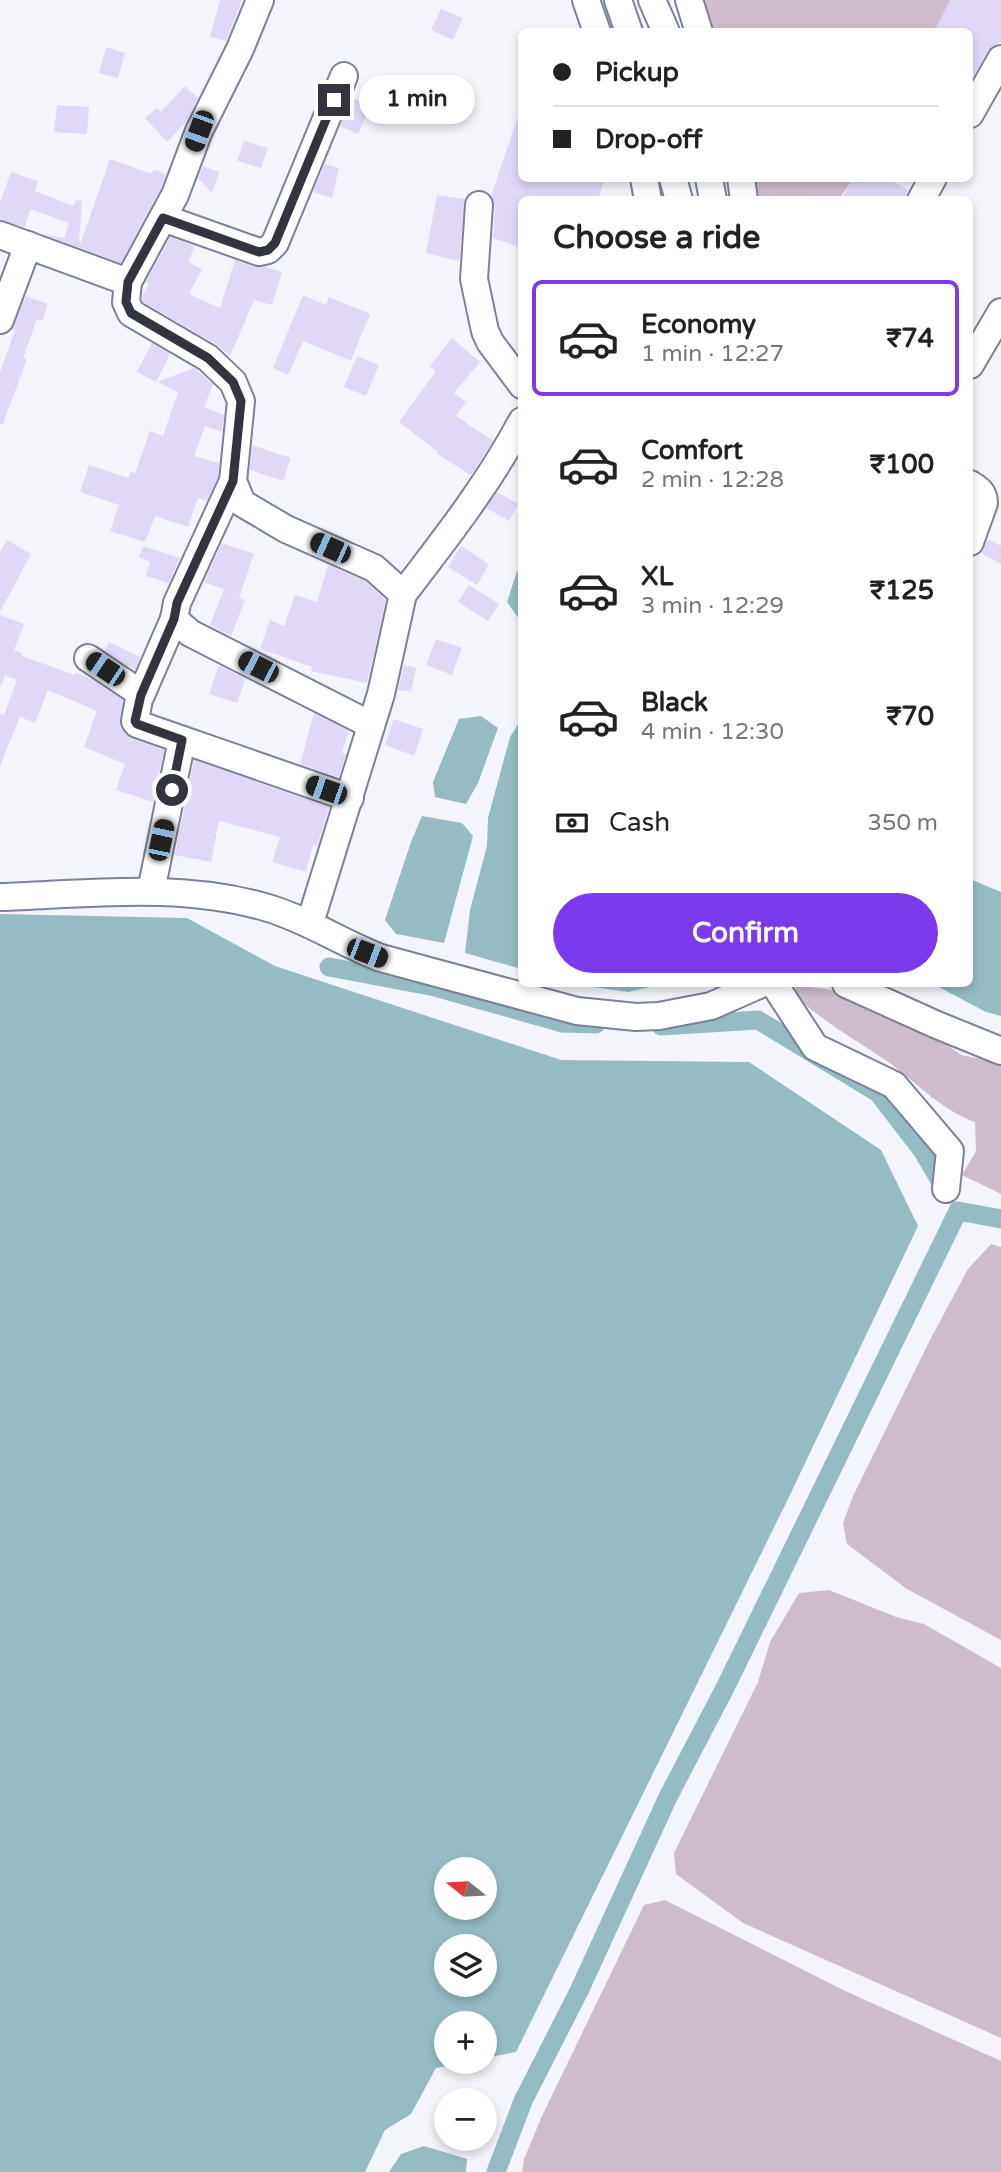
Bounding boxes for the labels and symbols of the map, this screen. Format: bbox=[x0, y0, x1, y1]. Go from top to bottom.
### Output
callout: 1 min bbox=[358, 76, 474, 124]
route end bbox=[318, 84, 350, 116]
car bbox=[182, 108, 217, 154]
car bbox=[307, 530, 354, 566]
car bbox=[235, 648, 282, 686]
car bbox=[82, 649, 129, 689]
car bbox=[303, 773, 350, 807]
route start bbox=[156, 774, 188, 806]
car bbox=[147, 817, 176, 863]
car bbox=[344, 936, 391, 970]
north arrow bbox=[434, 1857, 497, 1920]

